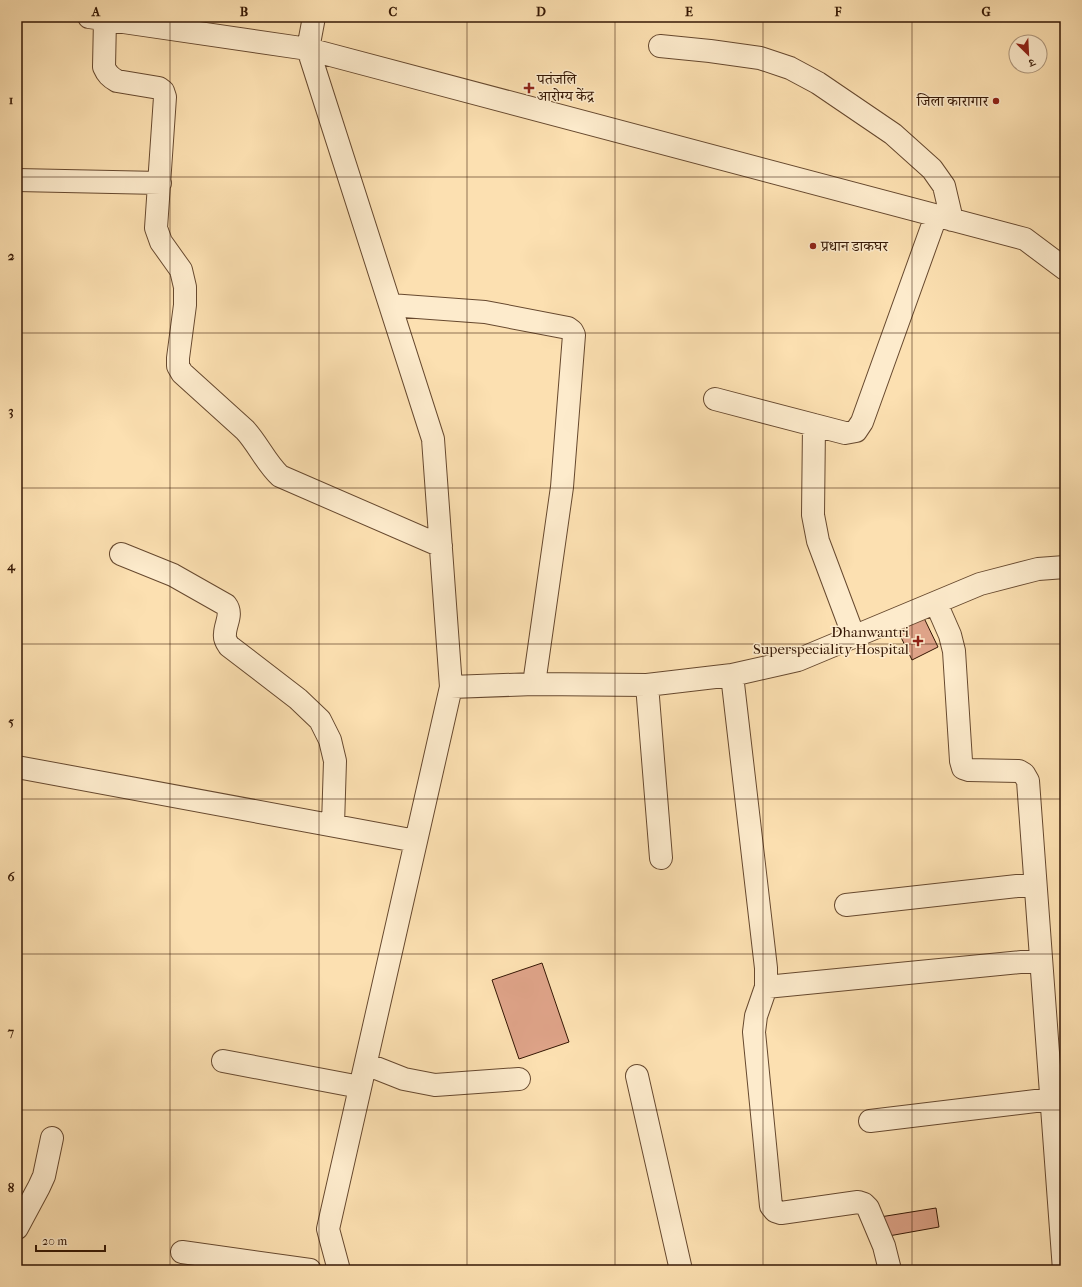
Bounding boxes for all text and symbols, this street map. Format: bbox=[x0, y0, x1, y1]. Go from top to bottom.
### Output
text: A bbox=[91, 4, 101, 19]
text: B bbox=[240, 4, 249, 19]
text: C bbox=[389, 4, 398, 19]
text: D bbox=[536, 4, 546, 19]
text: E bbox=[685, 4, 693, 19]
text: F bbox=[834, 4, 842, 19]
text: G bbox=[981, 4, 991, 19]
north arrow bbox=[1008, 34, 1048, 74]
text: उ bbox=[1025, 55, 1038, 70]
place label: पतंजलि आरोग्य केंद्र bbox=[536, 70, 595, 105]
marker: पतंजलि आरोग्य केंद्र bbox=[524, 83, 534, 93]
text: 1 bbox=[9, 92, 14, 107]
place label: जिला कारागार bbox=[916, 92, 989, 110]
marker: जिला कारागार bbox=[991, 96, 1001, 106]
place label: प्रधान डाकघर bbox=[820, 237, 889, 255]
marker: प्रधान डाकघर bbox=[808, 241, 818, 251]
text: 2 bbox=[8, 248, 15, 263]
text: 3 bbox=[8, 403, 14, 419]
text: 4 bbox=[6, 558, 16, 574]
place label: Dhanwantri Superspeciality Hospital bbox=[753, 623, 910, 658]
marker: Dhanwantri Superspeciality Hospital bbox=[912, 635, 924, 647]
text: 5 bbox=[8, 714, 14, 729]
text: 6 bbox=[7, 869, 15, 884]
text: 7 bbox=[7, 1024, 15, 1039]
text: 8 bbox=[8, 1180, 15, 1195]
scale bar bbox=[36, 1227, 105, 1253]
text: 20 m bbox=[42, 1234, 67, 1248]

